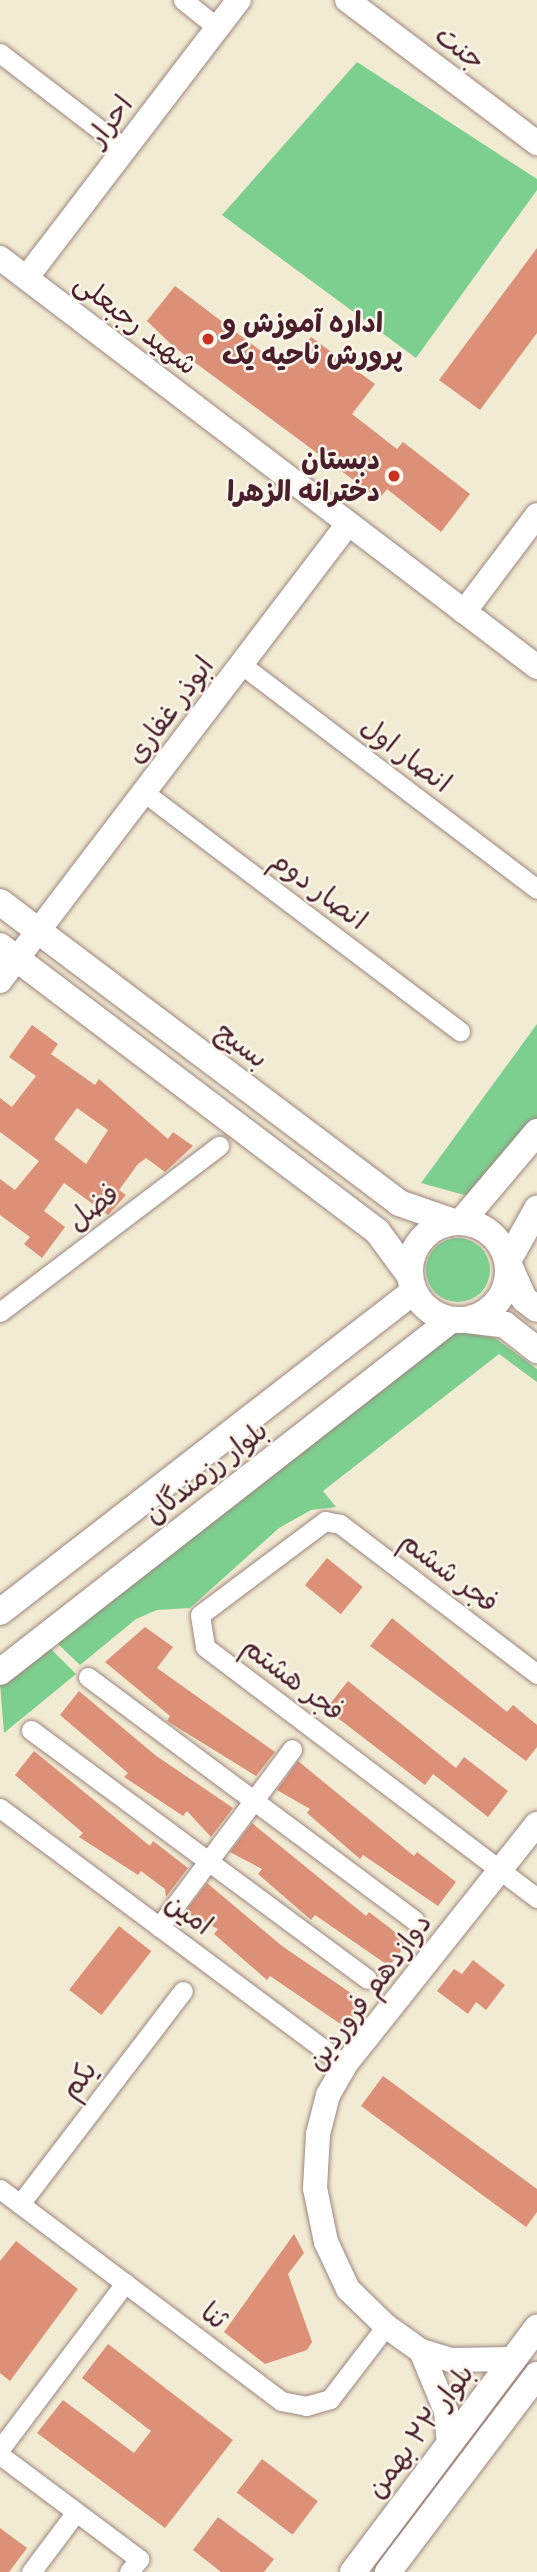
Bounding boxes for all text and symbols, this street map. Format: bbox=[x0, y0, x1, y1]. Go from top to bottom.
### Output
street label: جنت bbox=[428, 18, 492, 78]
street label: احرار bbox=[80, 89, 140, 153]
street label: شهید رجبعلی bbox=[68, 266, 204, 382]
place label: اداره آموزش و پرورش ناحیه یک bbox=[222, 306, 402, 372]
marker: اداره آموزش و پرورش ناحیه یک bbox=[200, 331, 216, 347]
place label: دبستان دخترانه الزهرا bbox=[227, 443, 380, 509]
marker: دبستان دخترانه الزهرا bbox=[386, 468, 402, 484]
street label: ابوذر غفاری bbox=[119, 650, 221, 770]
street label: انصار اول bbox=[354, 710, 458, 800]
street label: انصار دوم bbox=[264, 843, 374, 937]
street label: بسیج bbox=[209, 1014, 275, 1076]
street label: فضل bbox=[60, 1177, 126, 1237]
street label: بلوار رزمندگان bbox=[137, 1413, 275, 1531]
street label: فجر ششم bbox=[393, 1524, 505, 1620]
street label: فجر هشتم bbox=[235, 1630, 351, 1728]
street label: امین bbox=[159, 1885, 219, 1943]
street label: دوازدهم فروردین bbox=[299, 1907, 439, 2077]
street label: یکم bbox=[54, 2054, 104, 2106]
street label: ثنا bbox=[194, 2295, 234, 2337]
street label: بلوار ۲۲ بهمن bbox=[359, 2357, 481, 2505]

